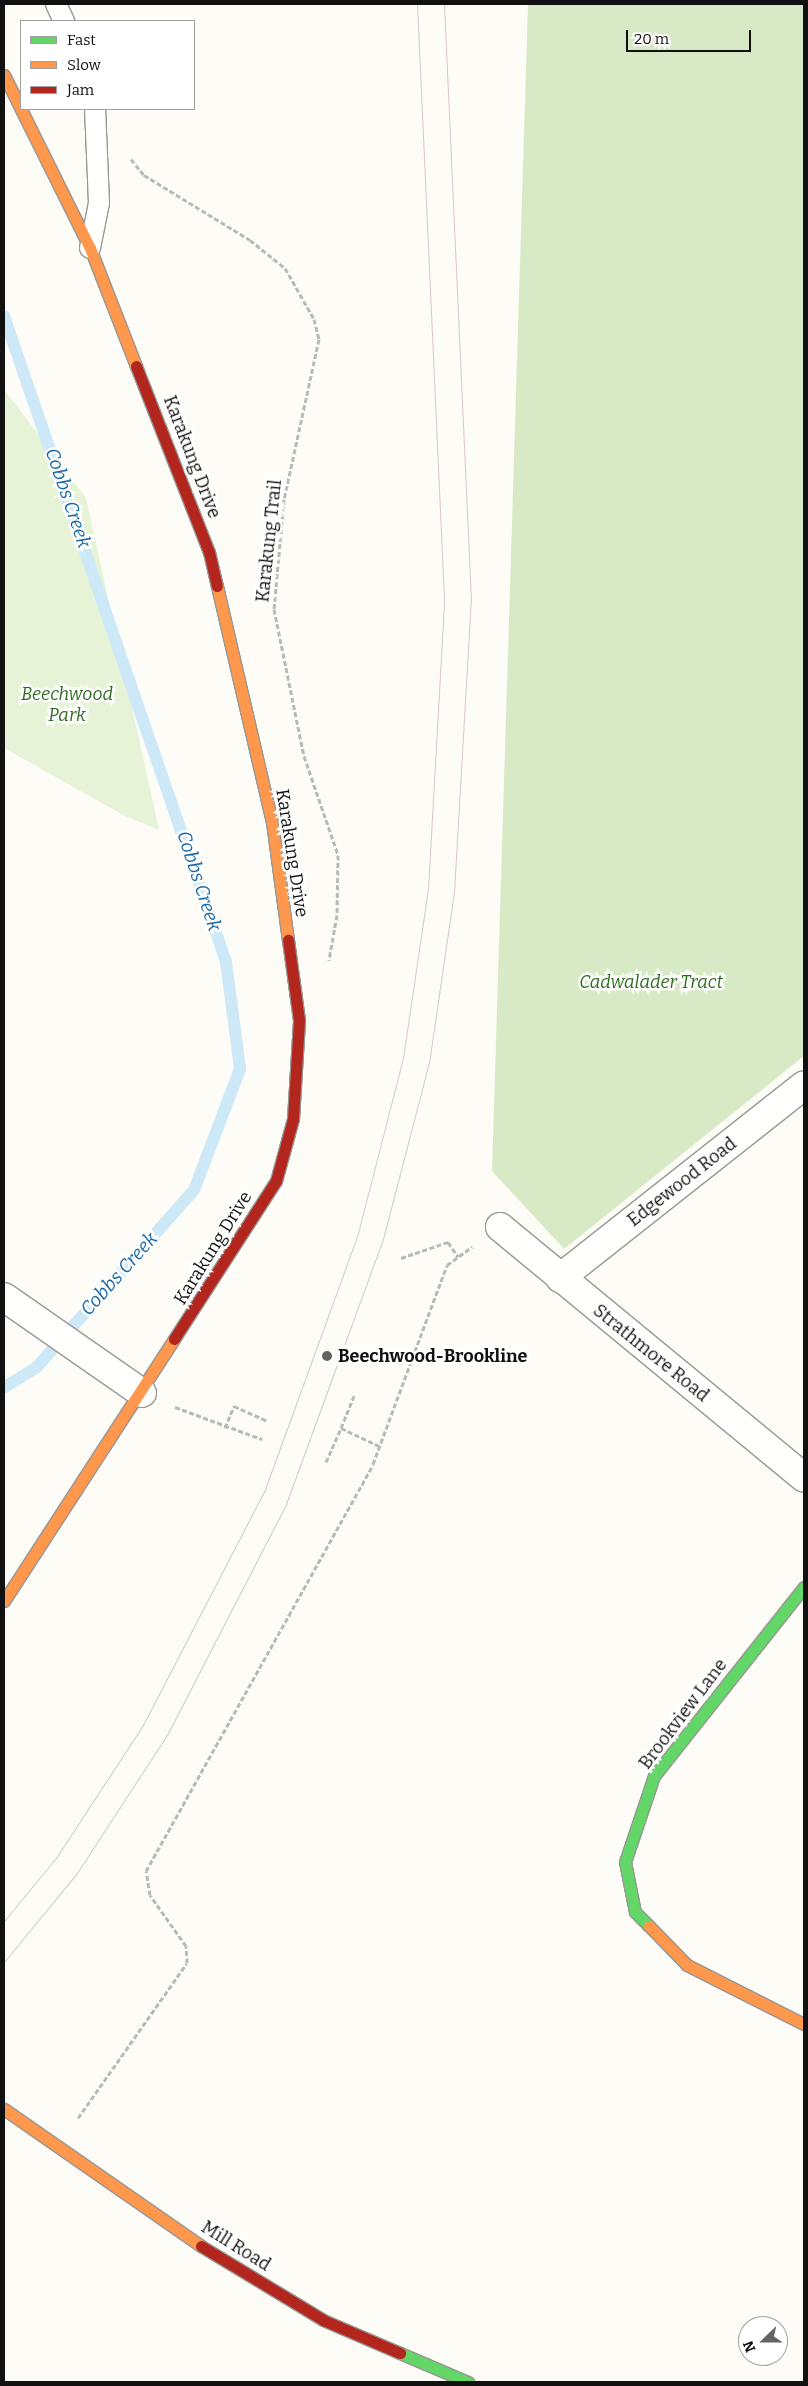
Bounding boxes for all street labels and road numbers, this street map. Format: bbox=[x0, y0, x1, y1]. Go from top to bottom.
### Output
street label: Karakung Drive bbox=[159, 393, 225, 521]
street label: Karakung Trail bbox=[252, 479, 286, 603]
street label: Karakung Drive bbox=[271, 787, 313, 919]
street label: Edgewood Road bbox=[623, 1133, 741, 1231]
street label: Karakung Drive bbox=[170, 1187, 256, 1309]
street label: Strathmore Road bbox=[589, 1300, 713, 1406]
street label: Brookview Lane bbox=[635, 1655, 731, 1773]
street label: Mill Road bbox=[197, 2216, 275, 2276]

